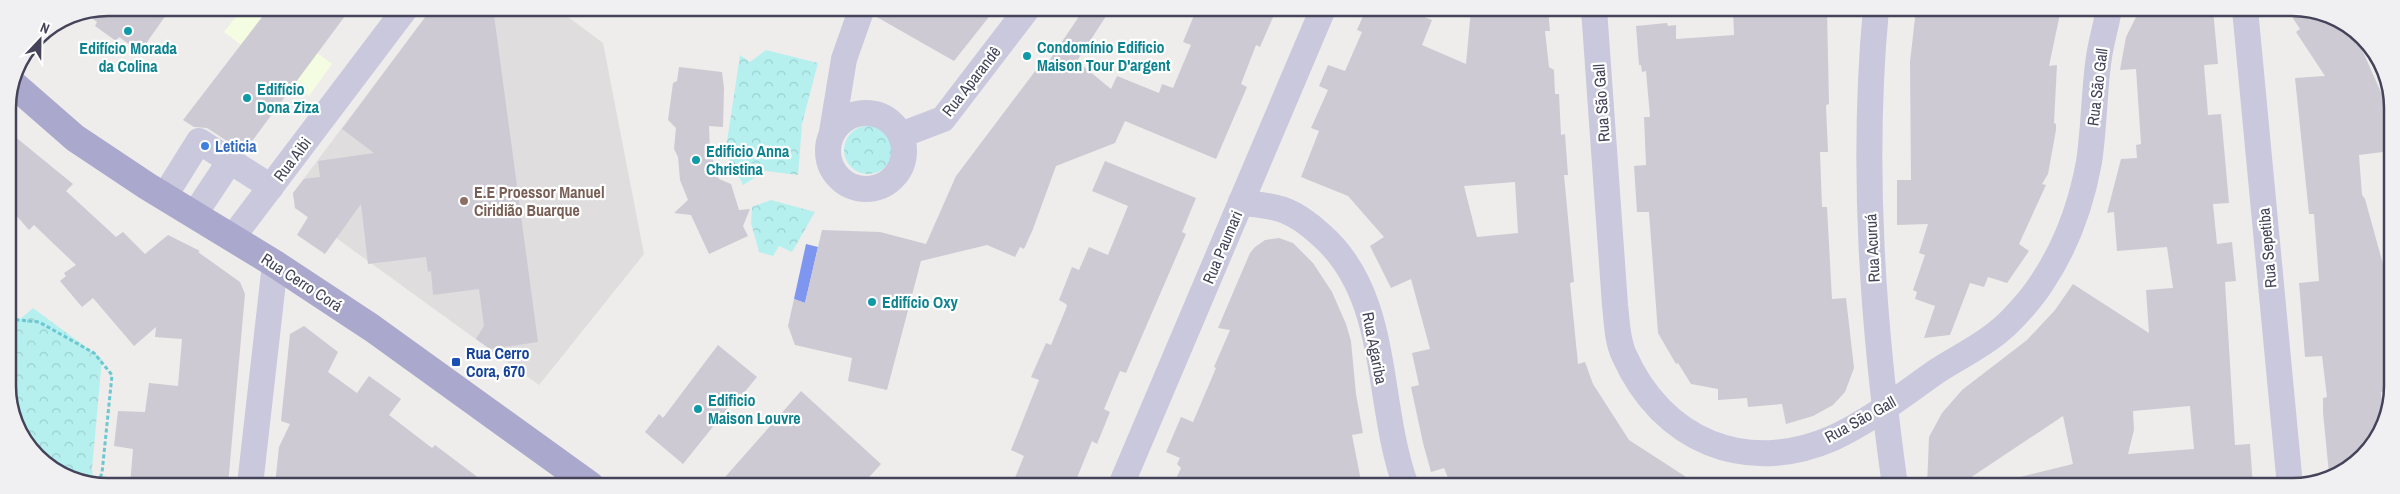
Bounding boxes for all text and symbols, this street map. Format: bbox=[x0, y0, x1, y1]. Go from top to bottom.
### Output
north arrow bbox=[15, 15, 65, 65]
text: N bbox=[38, 18, 52, 38]
marker: Edifício Morada da Colina bbox=[122, 25, 134, 37]
place label: Condomínio Edificio Maison Tour D'argent bbox=[1037, 36, 1171, 76]
place label: Edifício Morada da Colina bbox=[79, 37, 178, 77]
street label: Rua Aparandê bbox=[937, 41, 1005, 121]
street label: Rua São Gall bbox=[2081, 47, 2113, 127]
marker: Condomínio Edificio Maison Tour D'argent bbox=[1021, 50, 1033, 62]
street label: Rua São Gall bbox=[1587, 63, 1615, 143]
place label: Edifício Dona Ziza bbox=[257, 78, 320, 118]
marker: Edifício Dona Ziza bbox=[241, 92, 253, 104]
street label: Rua Aibi bbox=[268, 132, 316, 186]
place label: Leticia bbox=[215, 135, 257, 157]
marker: Leticia bbox=[199, 140, 211, 152]
place label: Edificio Anna Christina bbox=[706, 140, 790, 180]
marker: Edificio Anna Christina bbox=[690, 154, 702, 166]
place label: E.E Proessor Manuel Ciridião Buarque bbox=[474, 181, 605, 221]
marker: E.E Proessor Manuel Ciridião Buarque bbox=[458, 195, 470, 207]
street label: Rua Sepetiba bbox=[2252, 206, 2281, 289]
street label: Rua Paumari bbox=[1197, 207, 1247, 287]
street label: Rua Acuruá bbox=[1859, 212, 1885, 283]
street label: Rua Cerro Corá bbox=[257, 248, 347, 317]
place label: Edifício Oxy bbox=[882, 291, 959, 313]
marker: Edifício Oxy bbox=[866, 296, 878, 308]
street label: Rua Agariba bbox=[1357, 310, 1393, 387]
place label: Rua Cerro Cora, 670 bbox=[466, 342, 529, 382]
marker: Rua Cerro Cora, 670 bbox=[450, 356, 462, 368]
place label: Edificio Maison Louvre bbox=[708, 389, 801, 429]
street label: Rua São Gall bbox=[1821, 390, 1900, 448]
marker: Edificio Maison Louvre bbox=[692, 403, 704, 415]

